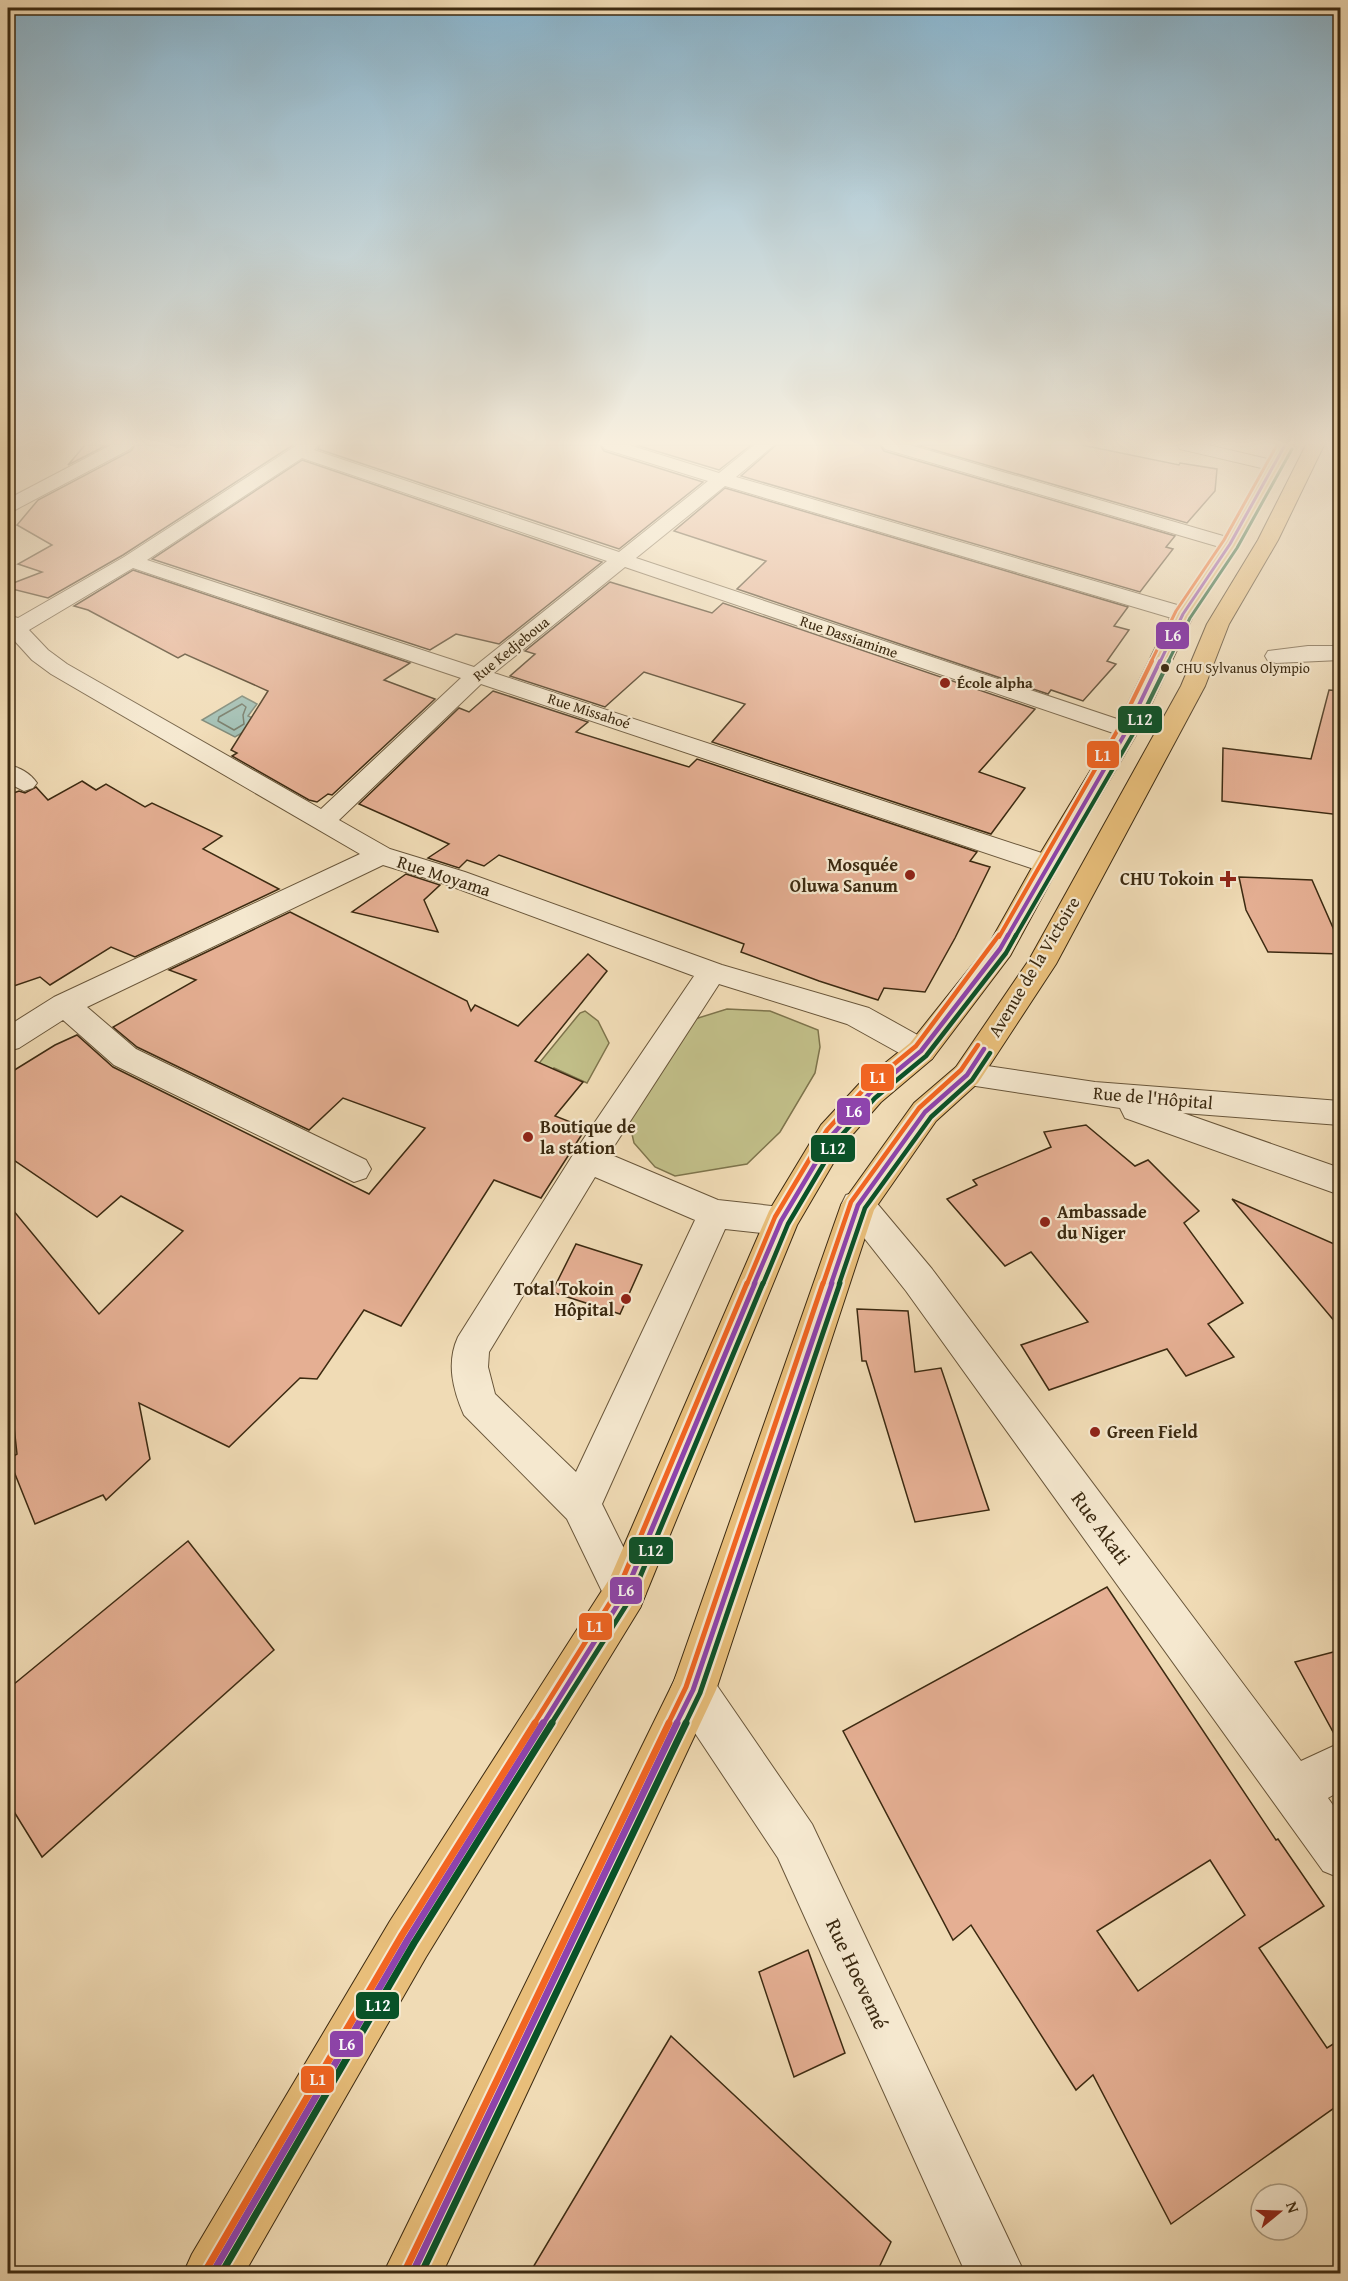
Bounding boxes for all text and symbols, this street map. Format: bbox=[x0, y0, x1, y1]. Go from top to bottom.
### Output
street label: Rue Dassiamime bbox=[797, 610, 901, 663]
street label: Rue Kedjeboua bbox=[468, 611, 553, 686]
line badge: L6 bbox=[1155, 621, 1190, 650]
text: L6 bbox=[1165, 623, 1181, 647]
place label: CHU Sylvanus Olympio bbox=[1176, 658, 1310, 678]
marker: CHU Sylvanus Olympio bbox=[1159, 662, 1171, 674]
place label: École alpha bbox=[957, 672, 1033, 693]
marker: École alpha bbox=[938, 676, 952, 690]
street label: Rue Missahoé bbox=[545, 687, 633, 734]
line badge: L12 bbox=[1117, 705, 1163, 734]
text: L12 bbox=[1128, 707, 1152, 731]
line badge: L1 bbox=[1086, 740, 1120, 769]
text: L1 bbox=[1095, 743, 1111, 767]
street label: Rue Moyama bbox=[394, 848, 495, 903]
place label: Mosquée Oluwa Sanum bbox=[790, 851, 899, 899]
place label: CHU Tokoin bbox=[1120, 865, 1214, 892]
marker: Mosquée Oluwa Sanum bbox=[903, 868, 917, 882]
marker: CHU Tokoin bbox=[1219, 870, 1237, 888]
street label: Avenue de la Victoire bbox=[981, 891, 1086, 1042]
line badge: L1 bbox=[860, 1063, 895, 1092]
text: L1 bbox=[870, 1065, 886, 1089]
street label: Rue de l'Hôpital bbox=[1092, 1079, 1214, 1116]
line badge: L6 bbox=[836, 1097, 871, 1126]
text: L6 bbox=[846, 1099, 862, 1123]
place label: Boutique de la station bbox=[540, 1113, 636, 1161]
marker: Boutique de la station bbox=[521, 1130, 535, 1144]
line badge: L12 bbox=[810, 1134, 856, 1163]
text: L12 bbox=[821, 1136, 845, 1160]
place label: Ambassade du Niger bbox=[1057, 1198, 1147, 1246]
marker: Ambassade du Niger bbox=[1038, 1215, 1052, 1229]
place label: Total Tokoin Hôpital bbox=[514, 1275, 614, 1323]
marker: Total Tokoin Hôpital bbox=[619, 1292, 633, 1306]
place label: Green Field bbox=[1107, 1418, 1199, 1445]
marker: Green Field bbox=[1088, 1425, 1102, 1439]
street label: Rue Akati bbox=[1064, 1484, 1139, 1571]
line badge: L12 bbox=[628, 1536, 674, 1565]
text: L12 bbox=[639, 1538, 663, 1562]
line badge: L6 bbox=[609, 1576, 643, 1605]
text: L6 bbox=[618, 1578, 634, 1602]
line badge: L1 bbox=[578, 1612, 613, 1641]
text: L1 bbox=[587, 1614, 603, 1638]
street label: Rue Hoevemé bbox=[818, 1913, 897, 2035]
line badge: L12 bbox=[355, 1991, 400, 2020]
text: L12 bbox=[366, 1993, 390, 2017]
line badge: L6 bbox=[329, 2030, 364, 2058]
text: L6 bbox=[339, 2032, 355, 2056]
line badge: L1 bbox=[300, 2065, 335, 2094]
text: L1 bbox=[310, 2067, 326, 2091]
north arrow bbox=[1249, 2182, 1309, 2242]
text: N bbox=[1280, 2198, 1306, 2216]

